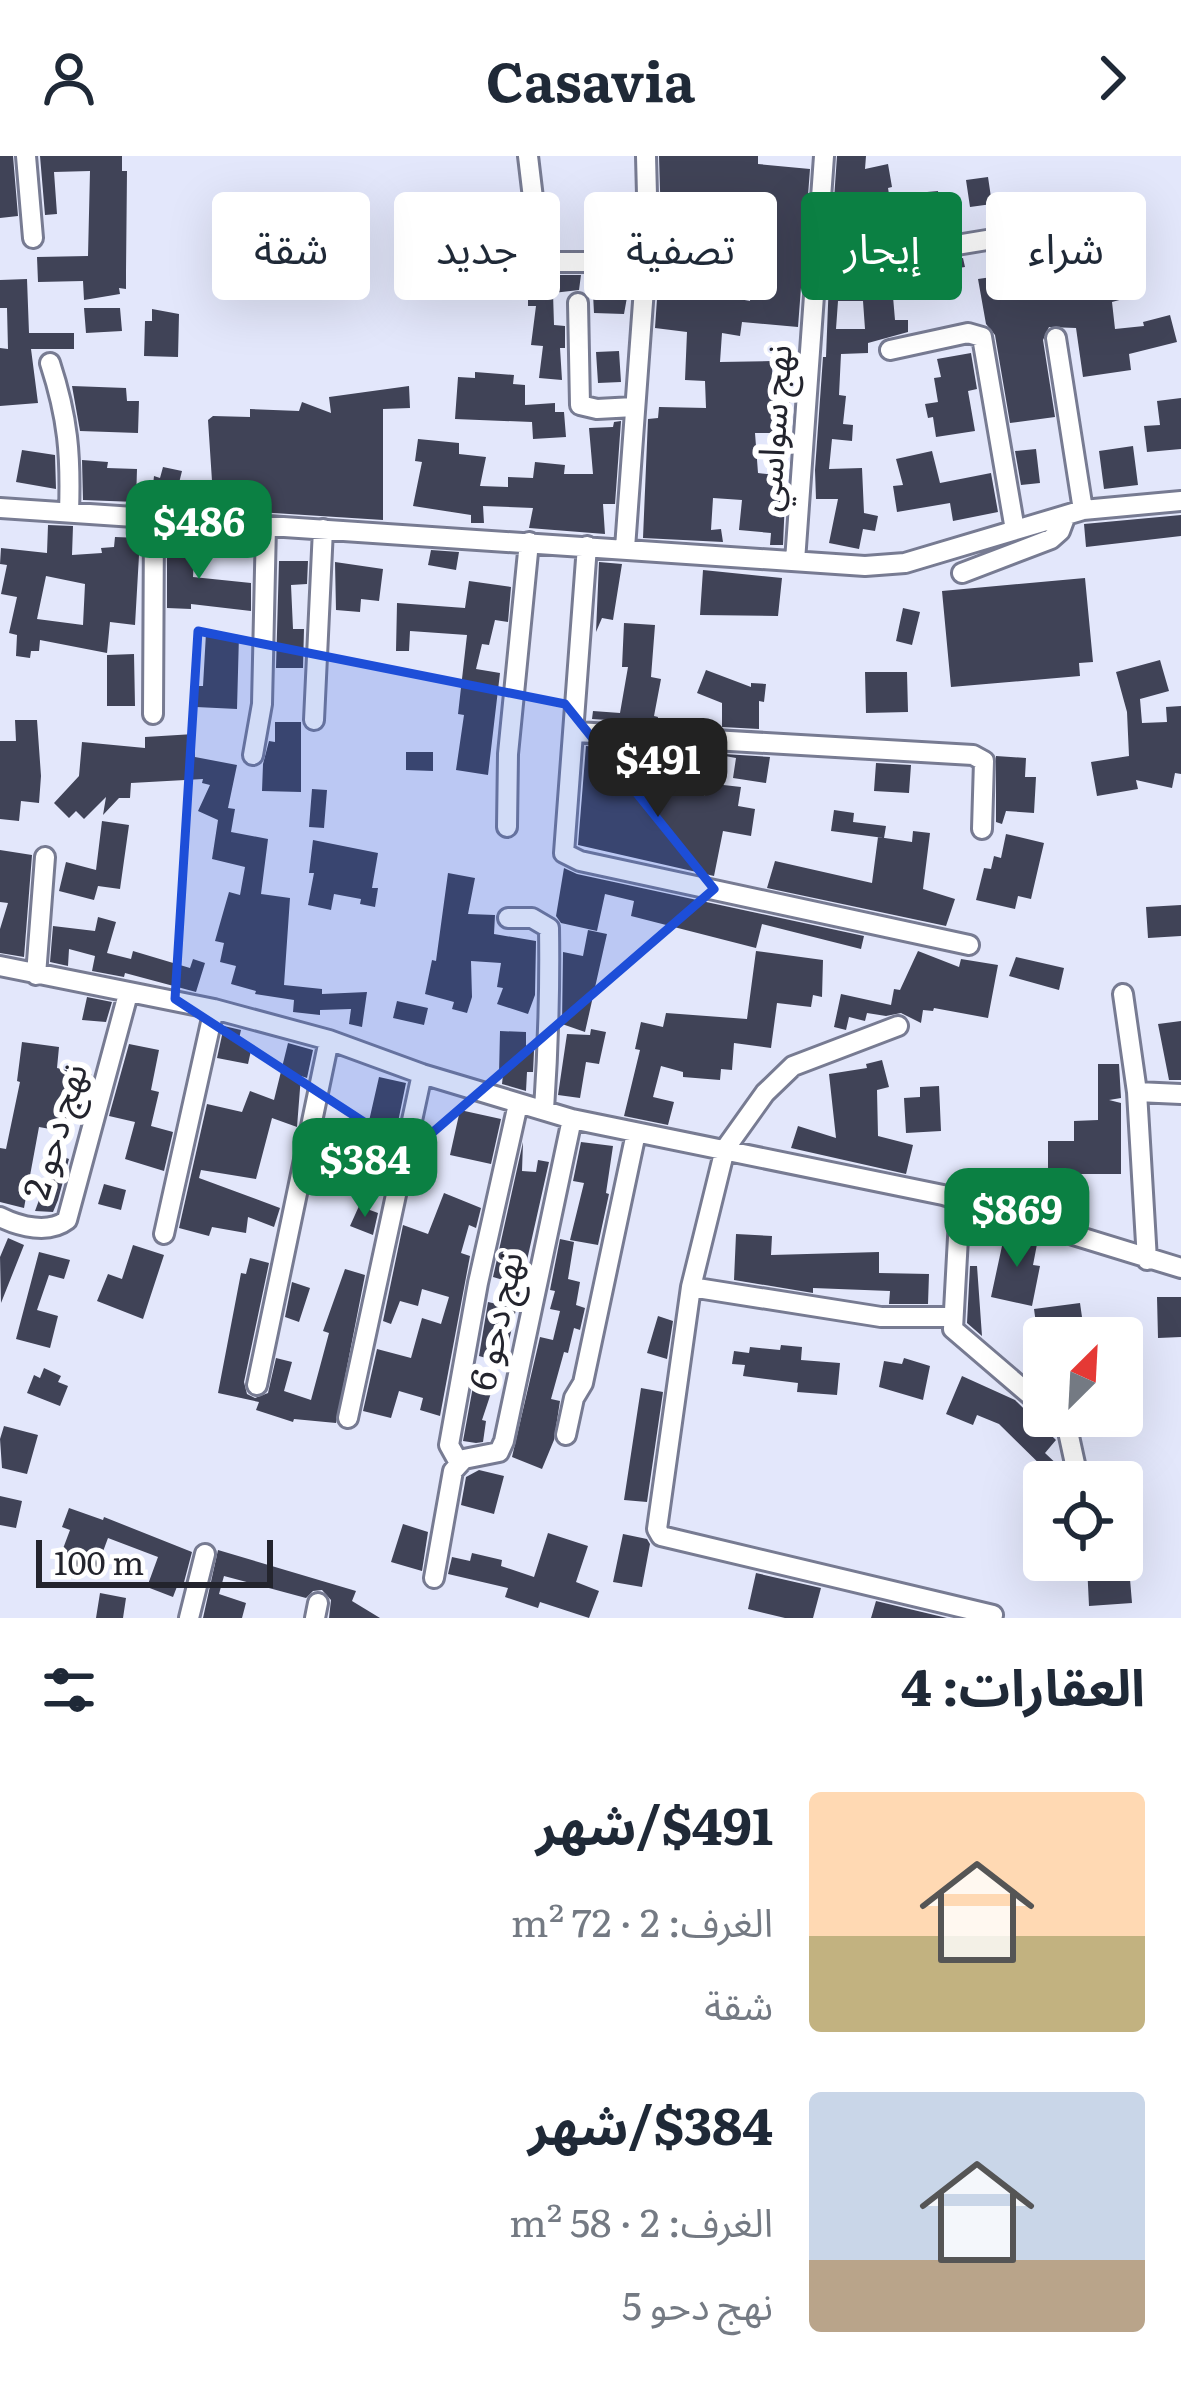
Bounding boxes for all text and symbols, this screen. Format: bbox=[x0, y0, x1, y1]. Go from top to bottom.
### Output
text: Casavia bbox=[486, 38, 695, 119]
icon: person bbox=[36, 45, 102, 111]
icon: forward bbox=[1079, 45, 1145, 111]
chip: شقة bbox=[212, 192, 370, 300]
chip: جديد bbox=[394, 192, 560, 300]
chip: تصفية bbox=[584, 192, 777, 300]
chip: إيجار bbox=[801, 192, 962, 300]
chip: شراء bbox=[986, 192, 1146, 300]
street label: نهج سواسي bbox=[738, 343, 807, 513]
pin: $486 bbox=[128, 480, 270, 582]
text: $486 bbox=[153, 490, 245, 548]
pin: $491 bbox=[587, 718, 729, 820]
text: $491 bbox=[615, 728, 701, 786]
street label: نهج دحو 2 bbox=[7, 1056, 101, 1206]
pin: $384 bbox=[294, 1118, 436, 1220]
text: $384 bbox=[319, 1128, 411, 1186]
pin: $869 bbox=[946, 1168, 1088, 1270]
text: $869 bbox=[971, 1178, 1063, 1236]
street label: نهج دحو 6 bbox=[453, 1246, 537, 1395]
north arrow bbox=[1023, 1317, 1143, 1437]
map controls bbox=[1023, 1317, 1143, 1581]
button: locate bbox=[1023, 1461, 1143, 1581]
scale bar bbox=[36, 1534, 273, 1587]
text: 100 m bbox=[54, 1536, 144, 1585]
text: العقارات: 4 bbox=[901, 1646, 1145, 1722]
icon: filters bbox=[36, 1657, 102, 1723]
text: $491/شهر bbox=[536, 1785, 773, 1861]
icon: home bbox=[905, 1840, 1049, 1984]
text: الغرف: 2 · 72 m² bbox=[511, 1891, 773, 1949]
text: شقة bbox=[704, 1974, 773, 2032]
text: $384/شهر bbox=[528, 2085, 773, 2161]
icon: home bbox=[905, 2140, 1049, 2284]
text: الغرف: 2 · 58 m² bbox=[509, 2191, 773, 2249]
text: نهج دحو 5 bbox=[622, 2274, 773, 2332]

